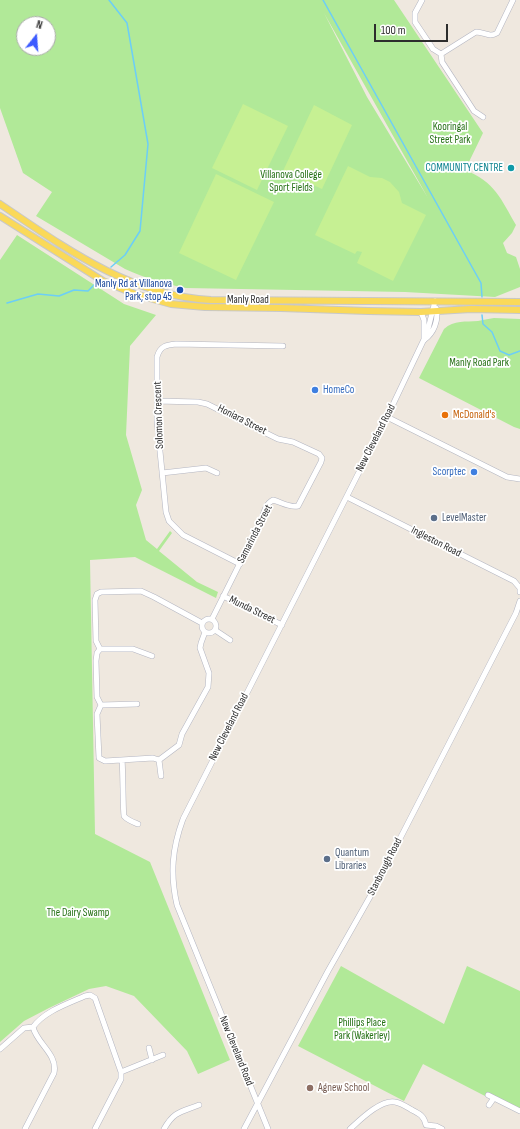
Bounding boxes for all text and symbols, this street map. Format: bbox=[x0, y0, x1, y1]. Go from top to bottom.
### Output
north arrow bbox=[16, 16, 56, 56]
scale bar bbox=[376, 16, 450, 42]
text: N bbox=[35, 18, 44, 32]
text: 100 m bbox=[381, 23, 406, 38]
park label: Kooringal Street Park bbox=[429, 120, 471, 146]
place label: COMMUNITY CENTRE bbox=[426, 161, 503, 175]
marker: COMMUNITY CENTRE bbox=[506, 163, 516, 173]
park label: Villanova College Sport Fields bbox=[260, 168, 322, 194]
place label: Manly Rd at Villanova Park, stop 45 bbox=[95, 277, 172, 303]
marker: Manly Rd at Villanova Park, stop 45 bbox=[175, 285, 185, 295]
street label: Manly Road bbox=[227, 293, 269, 307]
park label: Manly Road Park bbox=[449, 356, 509, 370]
street label: Solomon Crescent bbox=[151, 381, 167, 449]
place label: HomeCo bbox=[323, 383, 354, 397]
marker: HomeCo bbox=[310, 385, 320, 395]
street label: Honiara Street bbox=[215, 402, 269, 438]
street label: New Cleveland Road bbox=[353, 402, 399, 474]
place label: McDonald's bbox=[453, 408, 495, 422]
marker: McDonald's bbox=[440, 410, 450, 420]
place label: Scorptec bbox=[433, 465, 466, 479]
marker: Scorptec bbox=[469, 467, 479, 477]
street label: Samarinda Street bbox=[235, 503, 275, 565]
place label: LevelMaster bbox=[442, 511, 486, 525]
marker: LevelMaster bbox=[429, 513, 439, 523]
street label: Ingleston Road bbox=[409, 524, 463, 560]
street label: Munda Street bbox=[227, 593, 277, 627]
street label: New Cleveland Road bbox=[206, 691, 252, 763]
street label: Stanbrough Road bbox=[365, 836, 405, 898]
place label: Quantum Libraries bbox=[335, 846, 369, 872]
marker: Quantum Libraries bbox=[322, 854, 332, 864]
park label: The Dairy Swamp bbox=[47, 906, 109, 920]
street label: New Cleveland Road bbox=[216, 1014, 256, 1088]
park label: Phillips Place Park (Wakerley) bbox=[334, 1016, 390, 1042]
place label: Agnew School bbox=[318, 1081, 369, 1095]
marker: Agnew School bbox=[305, 1083, 315, 1093]

